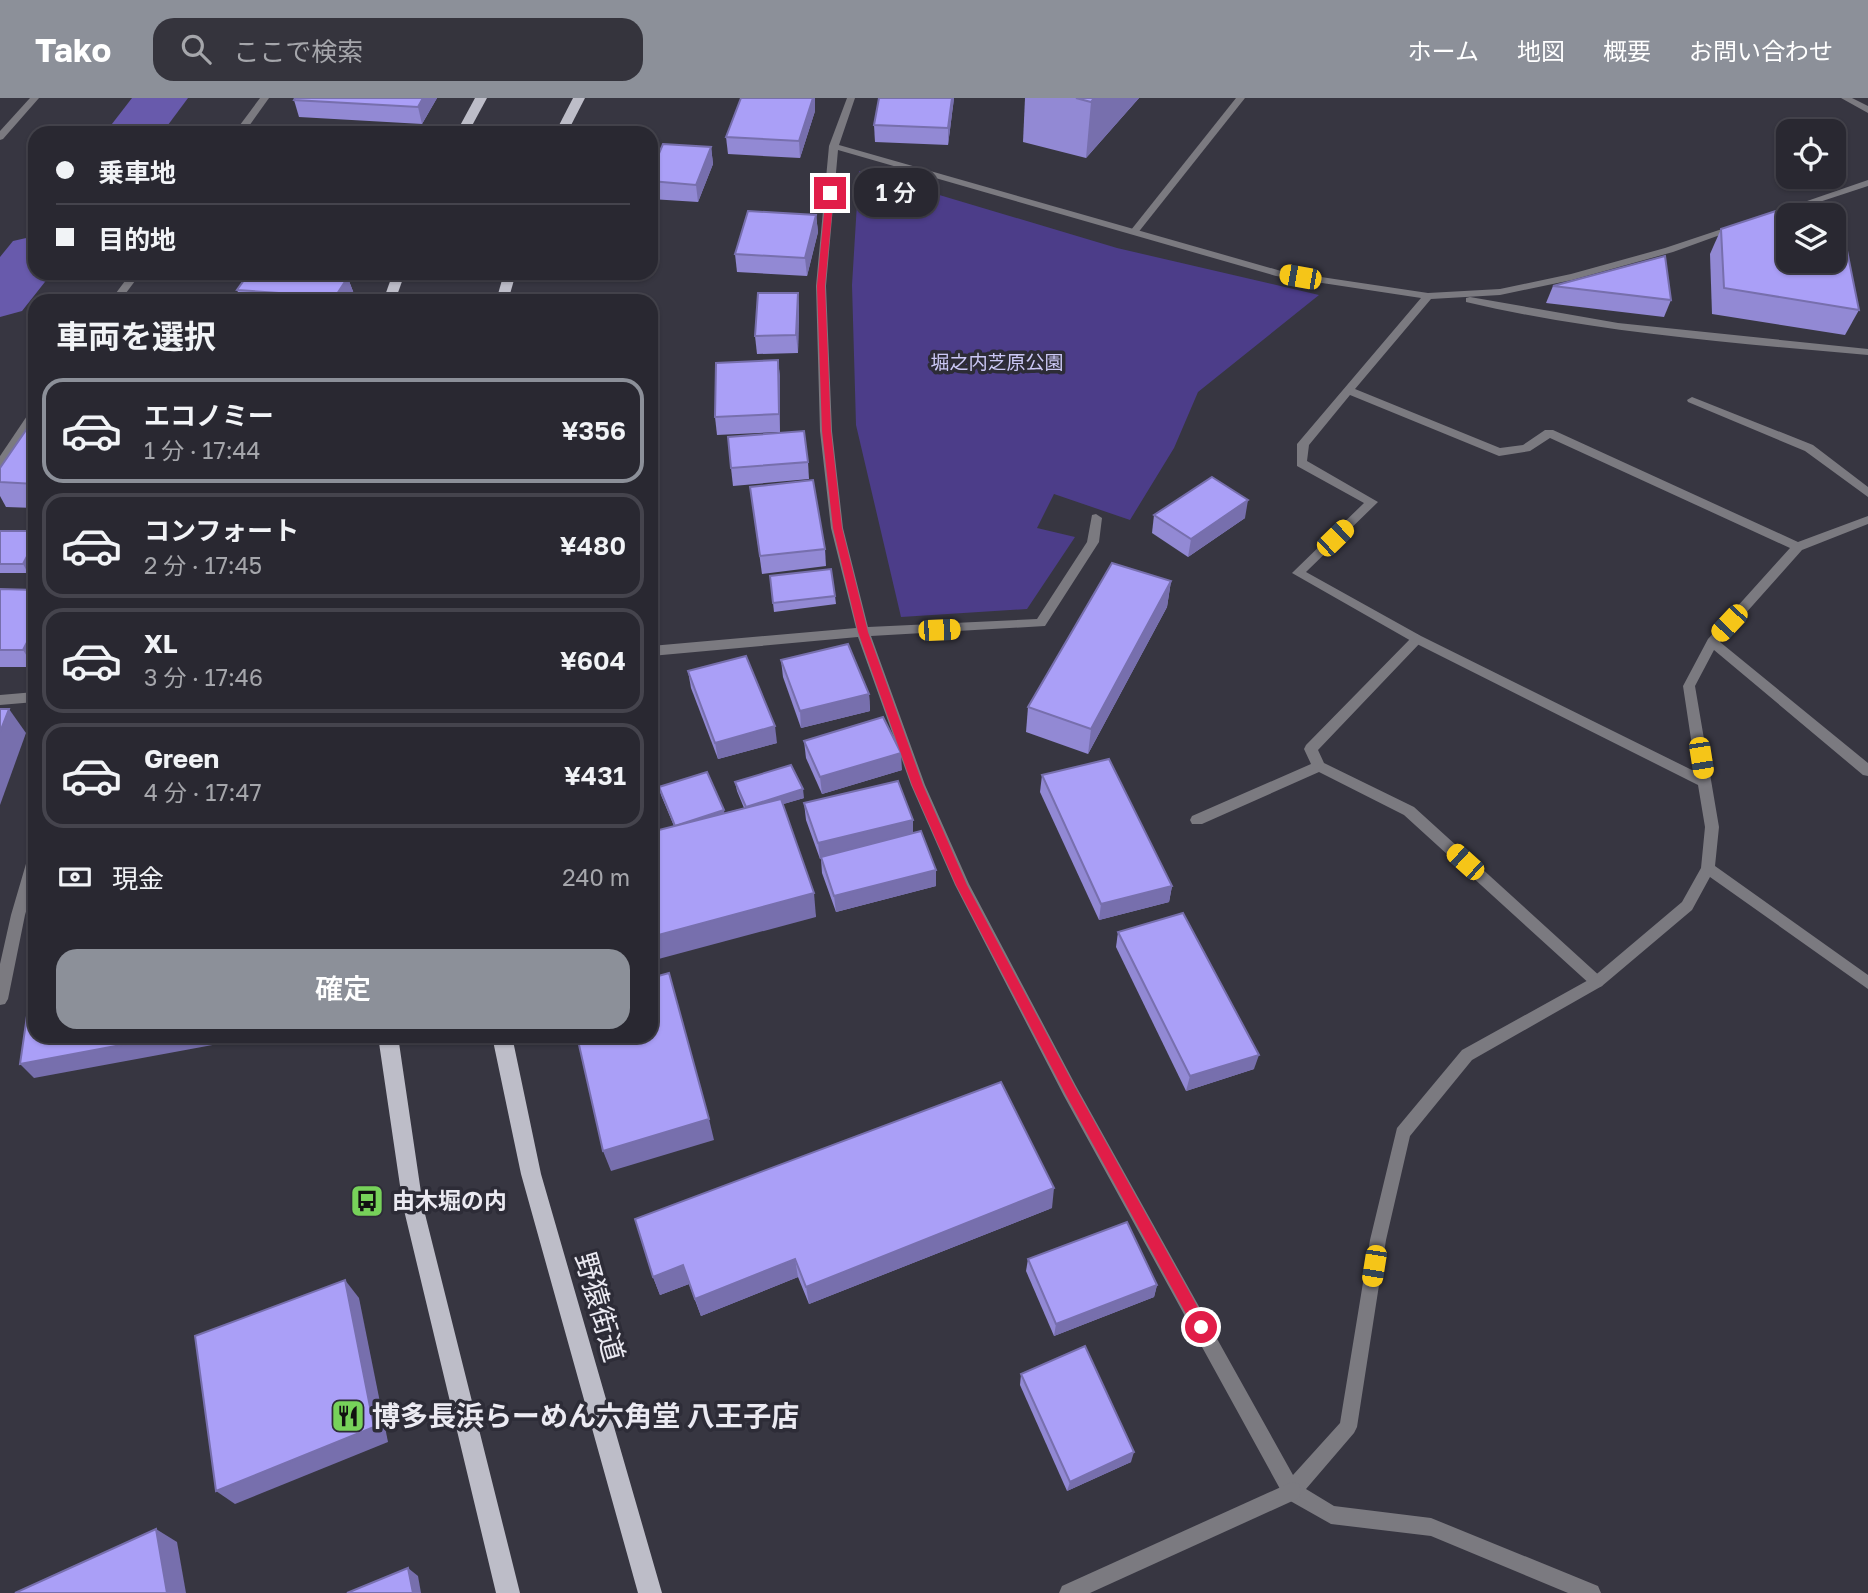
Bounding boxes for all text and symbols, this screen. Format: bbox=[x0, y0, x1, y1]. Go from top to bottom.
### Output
search box bbox=[153, 18, 643, 81]
text: Tako bbox=[35, 30, 111, 69]
icon: search bbox=[177, 30, 215, 68]
text: ここで検索 bbox=[233, 36, 363, 67]
text: ホーム bbox=[1408, 36, 1479, 65]
text: 地図 bbox=[1517, 36, 1565, 65]
text: 概要 bbox=[1603, 36, 1651, 65]
text: お問い合わせ bbox=[1689, 36, 1833, 65]
map controls bbox=[1776, 119, 1846, 273]
button: locate bbox=[1776, 119, 1846, 189]
text: 乗車地 bbox=[98, 157, 176, 188]
callout: 1 分 bbox=[854, 168, 938, 217]
route end bbox=[814, 177, 846, 209]
text: 1 分 bbox=[876, 178, 916, 206]
button: layers bbox=[1776, 203, 1846, 273]
text: 目的地 bbox=[98, 224, 176, 255]
car bbox=[1278, 263, 1323, 291]
text: 車両を選択 bbox=[56, 317, 216, 355]
park label: 堀之内芝原公園 bbox=[930, 350, 1064, 373]
icon: car bbox=[60, 399, 123, 462]
text: エコノミー bbox=[144, 400, 274, 431]
text: ¥356 bbox=[562, 415, 626, 446]
text: 1 分 · 17:44 bbox=[144, 436, 261, 464]
icon: car bbox=[60, 514, 123, 577]
text: コンフォート bbox=[144, 515, 299, 546]
car bbox=[1313, 516, 1358, 560]
text: ¥480 bbox=[560, 530, 626, 561]
text: 2 分 · 17:45 bbox=[144, 551, 262, 579]
car bbox=[1707, 600, 1752, 646]
car bbox=[918, 619, 961, 641]
text: XL bbox=[144, 628, 178, 659]
icon: car bbox=[60, 629, 123, 692]
text: ¥604 bbox=[560, 645, 626, 676]
text: 3 分 · 17:46 bbox=[144, 663, 263, 691]
car bbox=[1688, 736, 1715, 780]
text: Green bbox=[144, 743, 219, 774]
icon: car bbox=[60, 744, 123, 807]
text: ¥431 bbox=[564, 760, 626, 791]
text: 4 分 · 17:47 bbox=[144, 778, 262, 806]
car bbox=[1443, 840, 1488, 884]
icon: cash bbox=[56, 858, 94, 896]
text: 現金 bbox=[112, 863, 164, 894]
text: 240 m bbox=[562, 863, 630, 891]
button: 確定 bbox=[56, 949, 630, 1029]
bus stop icon: 由木堀の内 bbox=[348, 1182, 386, 1220]
place label: 由木堀の内 bbox=[392, 1186, 507, 1214]
car bbox=[1361, 1244, 1388, 1288]
street label: 野猿街道 bbox=[569, 1248, 632, 1365]
route start bbox=[1185, 1311, 1217, 1343]
restaurant icon: 博多長浜らーめん六角堂 八王子店 bbox=[329, 1397, 367, 1435]
place label: 博多長浜らーめん六角堂 八王子店 bbox=[372, 1399, 799, 1432]

